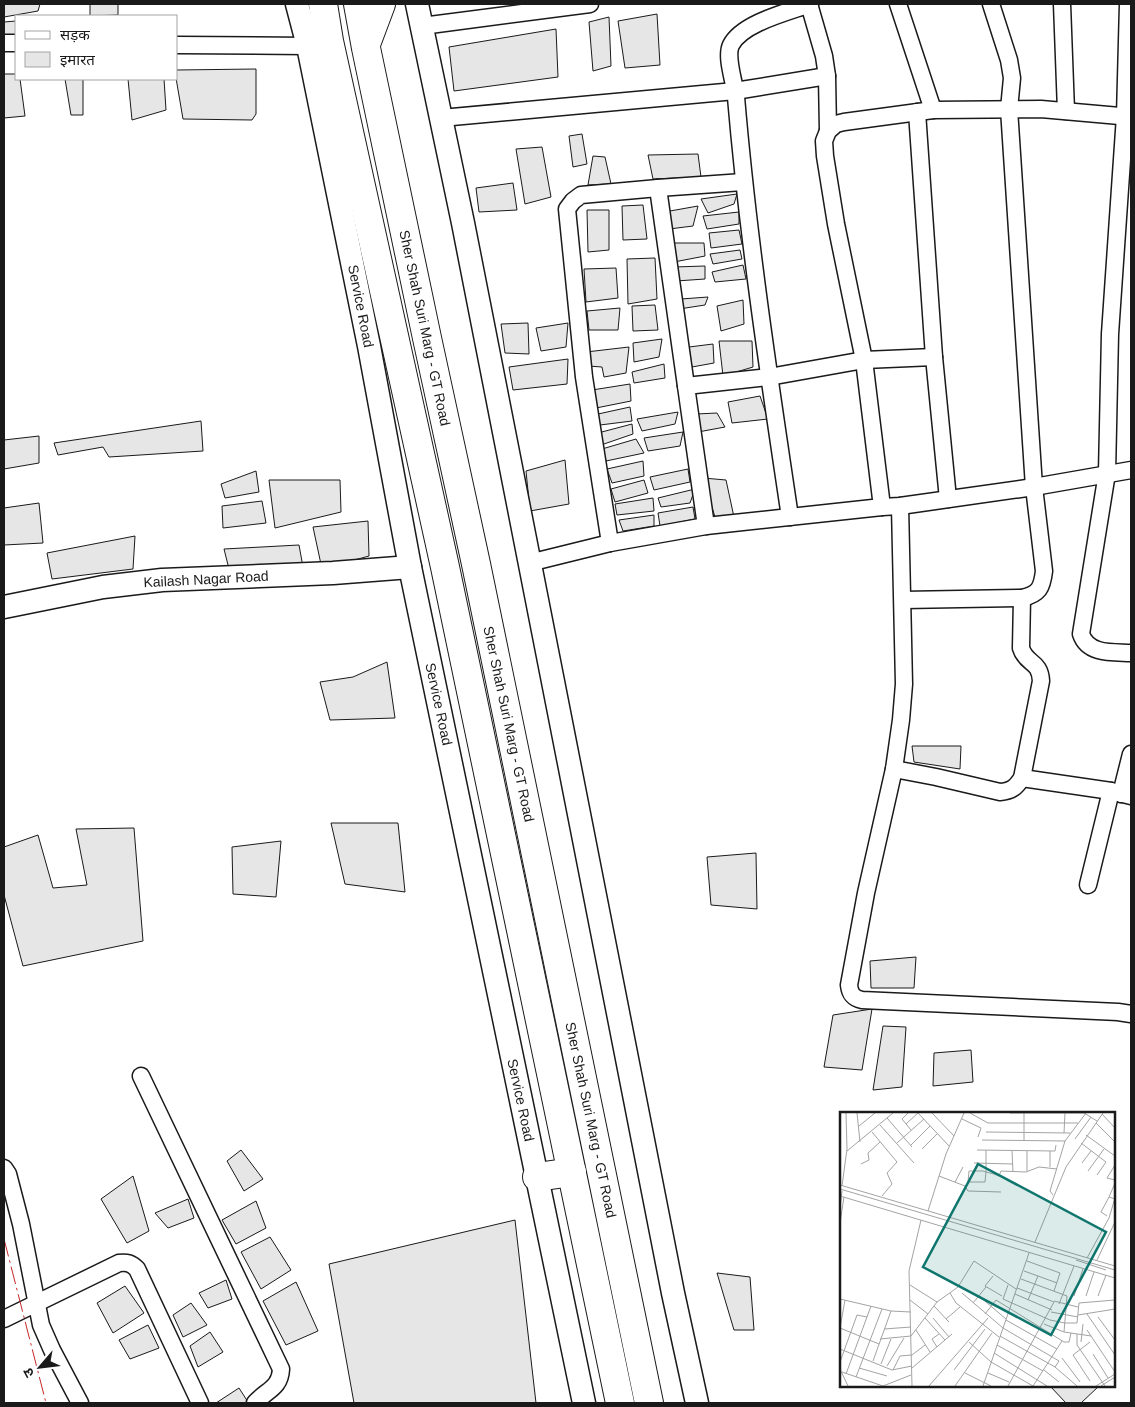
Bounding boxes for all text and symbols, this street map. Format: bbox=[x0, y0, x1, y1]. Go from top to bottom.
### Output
legend bbox=[15, 15, 178, 80]
text: सड़क bbox=[60, 26, 90, 43]
text: इमारत bbox=[60, 51, 95, 68]
street label: Sher Shah Suri Marg - GT Road bbox=[396, 229, 454, 427]
street label: Service Road bbox=[345, 263, 377, 349]
street label: Kailash Nagar Road bbox=[143, 568, 269, 590]
street label: Sher Shah Suri Marg - GT Road bbox=[480, 625, 538, 823]
street label: Service Road bbox=[422, 661, 456, 747]
street label: Sher Shah Suri Marg - GT Road bbox=[562, 1021, 620, 1219]
street label: Service Road bbox=[504, 1057, 538, 1143]
inset map bbox=[840, 1112, 1115, 1387]
north arrow bbox=[15, 1342, 65, 1392]
text: उ bbox=[19, 1365, 38, 1380]

